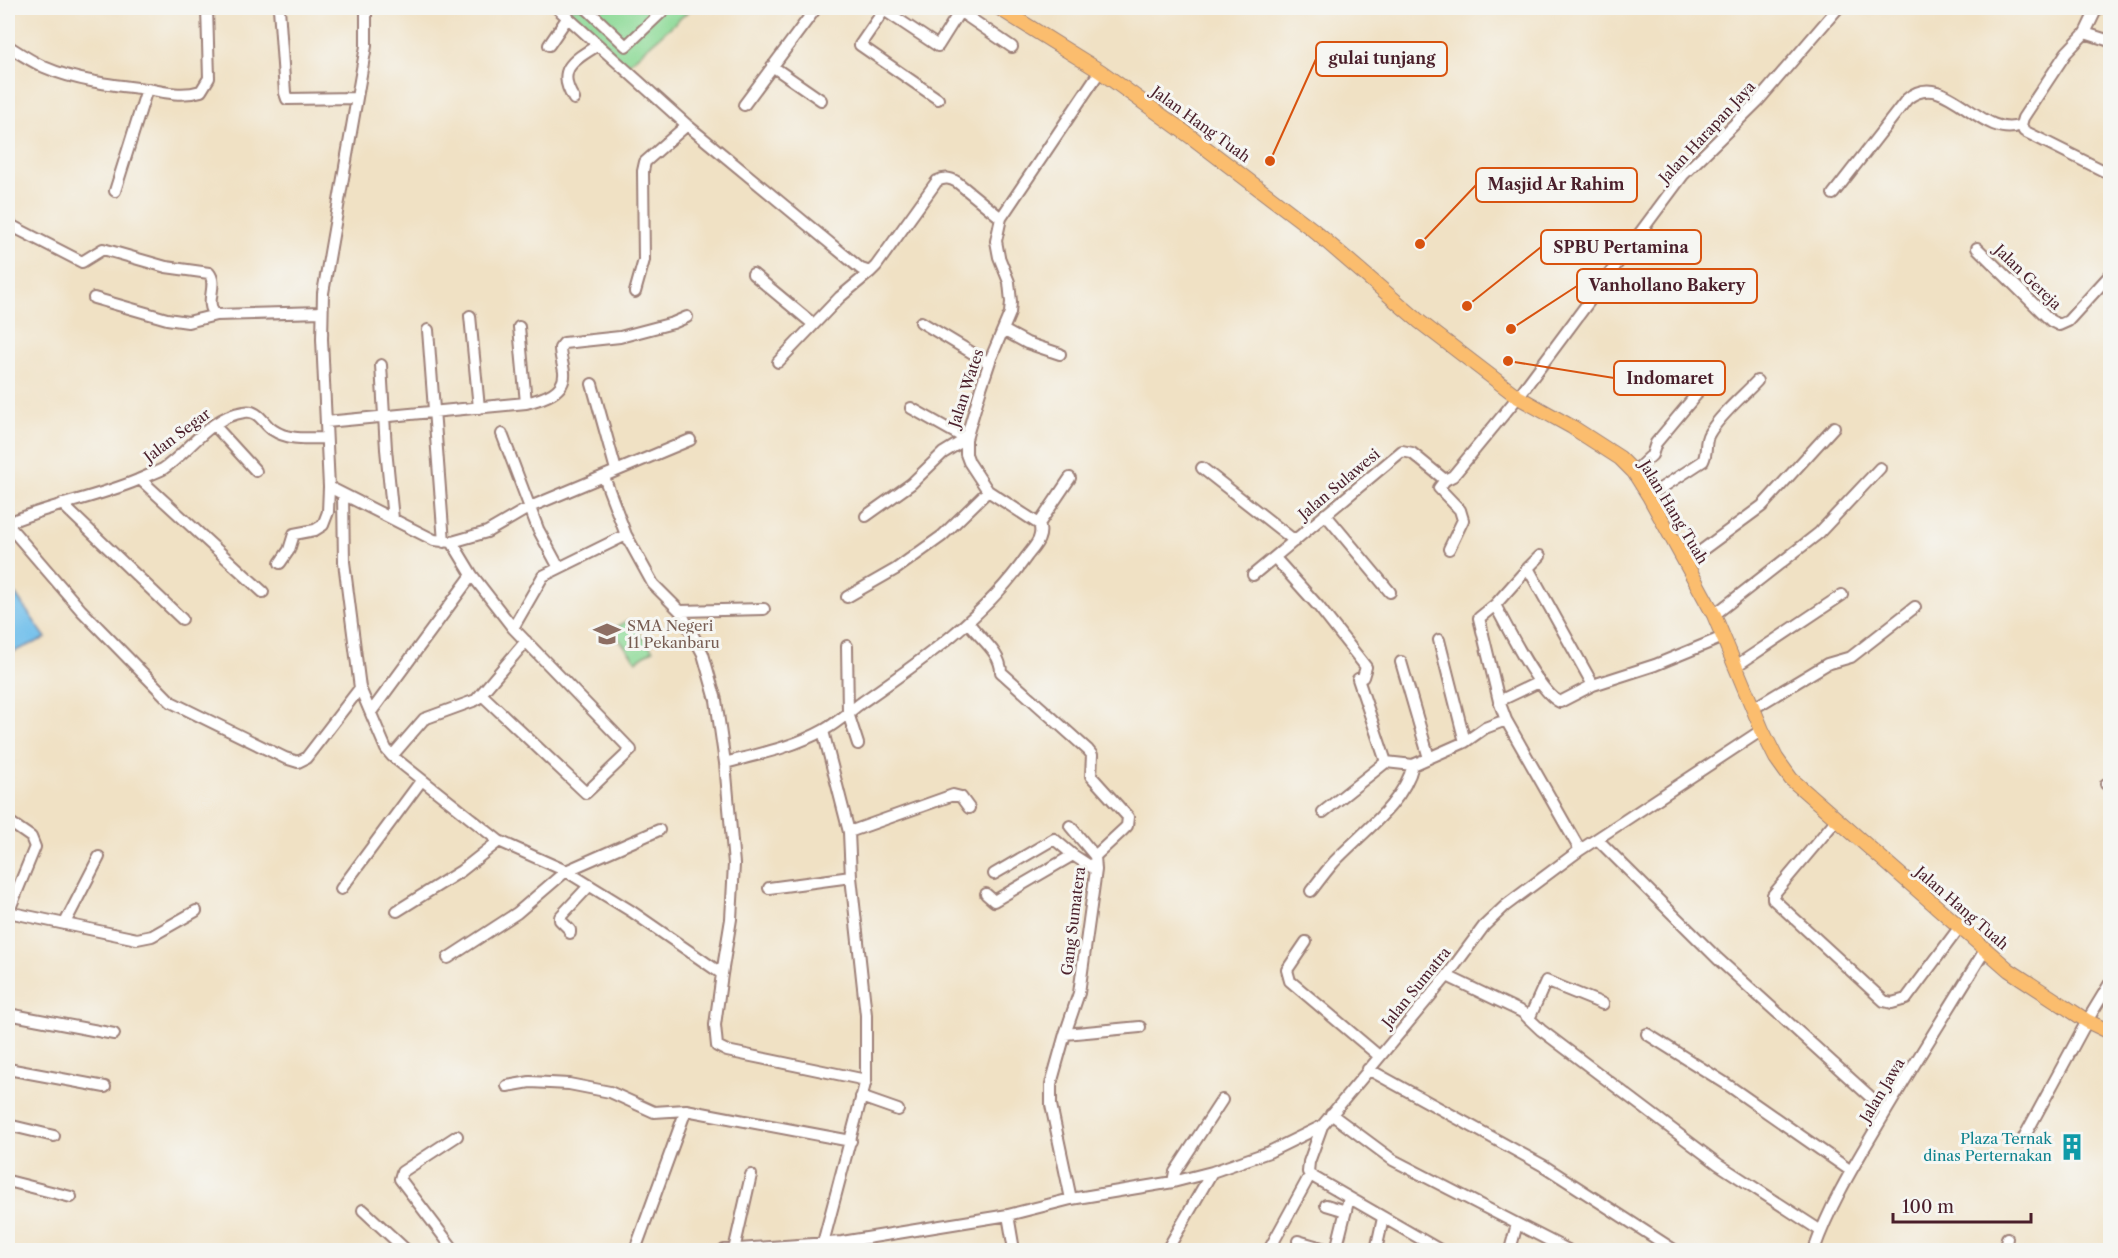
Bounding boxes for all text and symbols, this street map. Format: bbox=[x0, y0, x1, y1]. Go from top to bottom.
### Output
callout: gulai tunjang bbox=[1316, 42, 1447, 76]
text: gulai tunjang bbox=[1327, 48, 1436, 68]
street label: Jalan Harapan Jaya bbox=[1653, 77, 1759, 188]
street label: Jalan Hang Tuah bbox=[1146, 81, 1255, 167]
callout: Masjid Ar Rahim bbox=[1476, 168, 1637, 202]
text: Masjid Ar Rahim bbox=[1488, 174, 1624, 194]
callout: SPBU Pertamina bbox=[1541, 230, 1701, 264]
text: SPBU Pertamina bbox=[1553, 237, 1689, 257]
street label: Jalan Gereja bbox=[1989, 239, 2066, 314]
callout: Vanhollano Bakery bbox=[1577, 269, 1757, 303]
text: Vanhollano Bakery bbox=[1588, 275, 1746, 295]
street label: Jalan Wates bbox=[944, 346, 988, 432]
callout: Indomaret bbox=[1614, 361, 1725, 395]
text: Indomaret bbox=[1626, 368, 1714, 388]
street label: Jalan Segar bbox=[138, 403, 215, 467]
street label: Jalan Sulawesi bbox=[1293, 444, 1384, 525]
street label: Jalan Hang Tuah bbox=[1635, 455, 1713, 568]
place label: SMA Negeri 11 Pekanbaru bbox=[627, 616, 720, 652]
school or university icon: SMA Negeri 11 Pekanbaru bbox=[592, 619, 622, 649]
street label: Jalan Hang Tuah bbox=[1910, 861, 2013, 954]
street label: Gang Sumatera bbox=[1057, 866, 1089, 976]
street label: Jalan Sumatra bbox=[1376, 943, 1454, 1033]
street label: Jalan Jawa bbox=[1854, 1054, 1909, 1127]
place label: Plaza Ternak dinas Perternakan bbox=[1923, 1129, 2053, 1165]
building icon: Plaza Ternak dinas Perternakan bbox=[2057, 1132, 2087, 1162]
scale bar bbox=[1893, 1186, 2031, 1224]
text: 100 m bbox=[1902, 1196, 1954, 1218]

